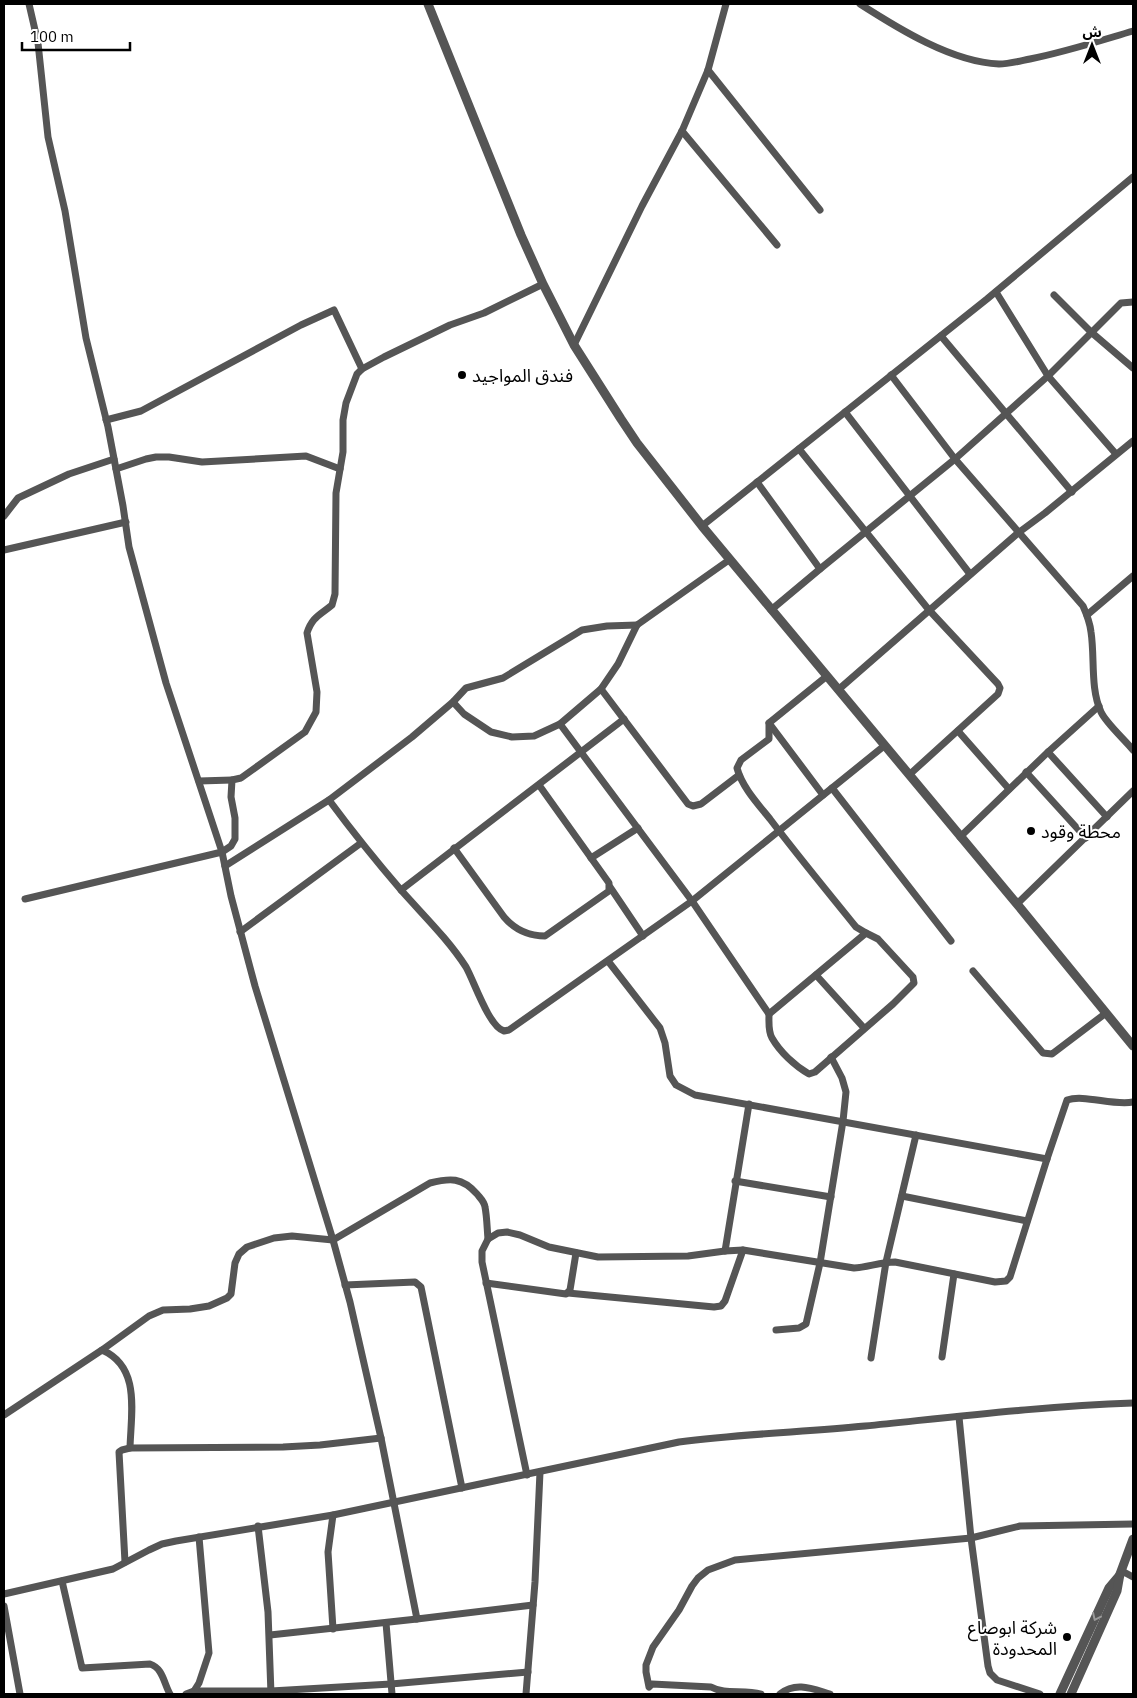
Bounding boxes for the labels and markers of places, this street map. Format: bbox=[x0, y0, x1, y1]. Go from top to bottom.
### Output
place label: فندق المواجيد bbox=[472, 364, 573, 387]
marker: فندق المواجيد bbox=[456, 369, 468, 381]
place label: محطة وقود bbox=[1041, 820, 1121, 843]
marker: محطة وقود bbox=[1025, 825, 1037, 837]
place label: شركة ابوصاع المحدودة bbox=[968, 1616, 1057, 1660]
marker: شركة ابوصاع المحدودة bbox=[1061, 1631, 1073, 1643]

